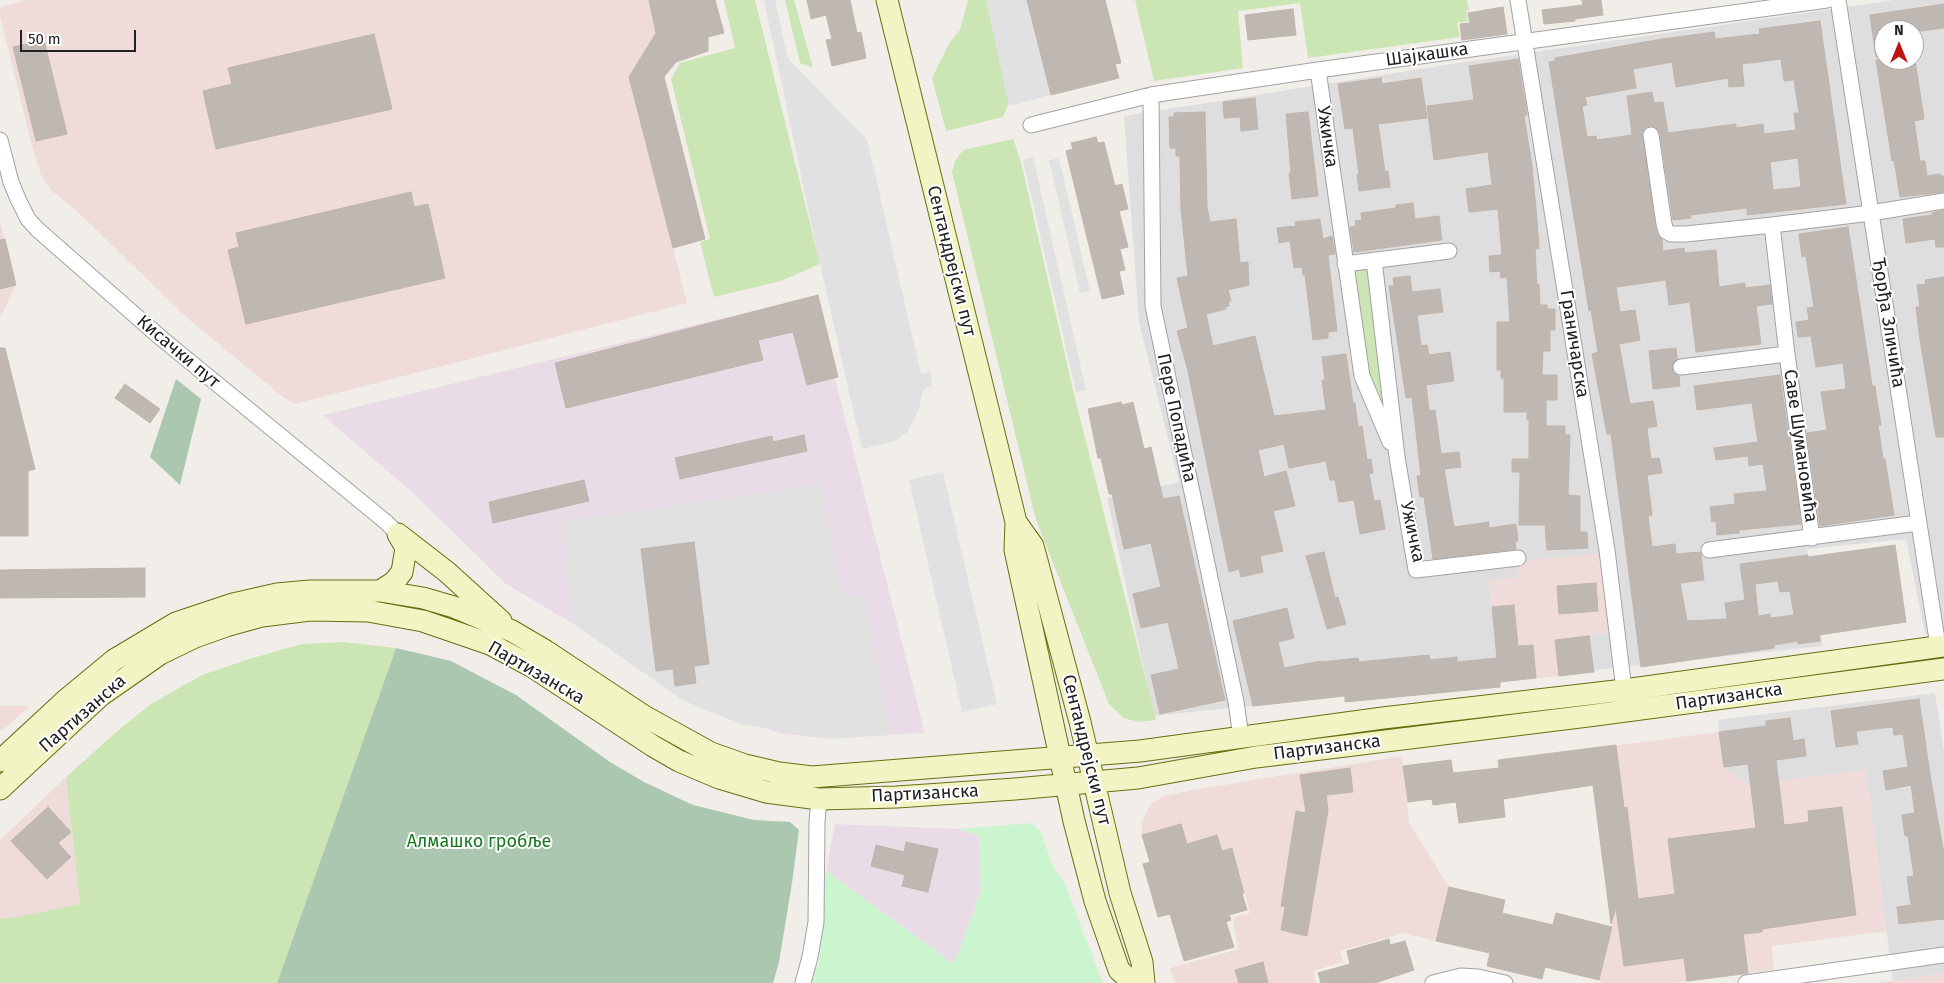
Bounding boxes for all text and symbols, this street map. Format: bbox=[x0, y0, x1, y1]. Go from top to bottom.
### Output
scale bar bbox=[22, 20, 139, 52]
north arrow bbox=[1874, 20, 1924, 70]
text: N bbox=[1894, 22, 1904, 39]
text: 50 m bbox=[28, 30, 61, 48]
street label: Шајкашка bbox=[1384, 39, 1470, 71]
street label: Ужичка bbox=[1312, 105, 1342, 169]
street label: Сентандрејски пут bbox=[922, 183, 980, 339]
street label: Ђорђа Зличића bbox=[1867, 257, 1909, 389]
street label: Граничарска bbox=[1555, 289, 1593, 399]
street label: Кисачки пут bbox=[132, 311, 224, 393]
street label: Пере Попадића bbox=[1152, 351, 1200, 485]
street label: Саве Шумановића bbox=[1779, 368, 1821, 524]
street label: Ужичка bbox=[1395, 500, 1429, 564]
street label: Партизанска bbox=[484, 637, 588, 709]
street label: Партизанска bbox=[35, 670, 131, 758]
street label: Сентандрејски пут bbox=[1057, 672, 1115, 828]
street label: Партизанска bbox=[1674, 679, 1784, 715]
street label: Партизанска bbox=[1272, 731, 1382, 765]
street label: Партизанска bbox=[871, 780, 979, 808]
park label: Алмашко гробље bbox=[407, 831, 551, 853]

